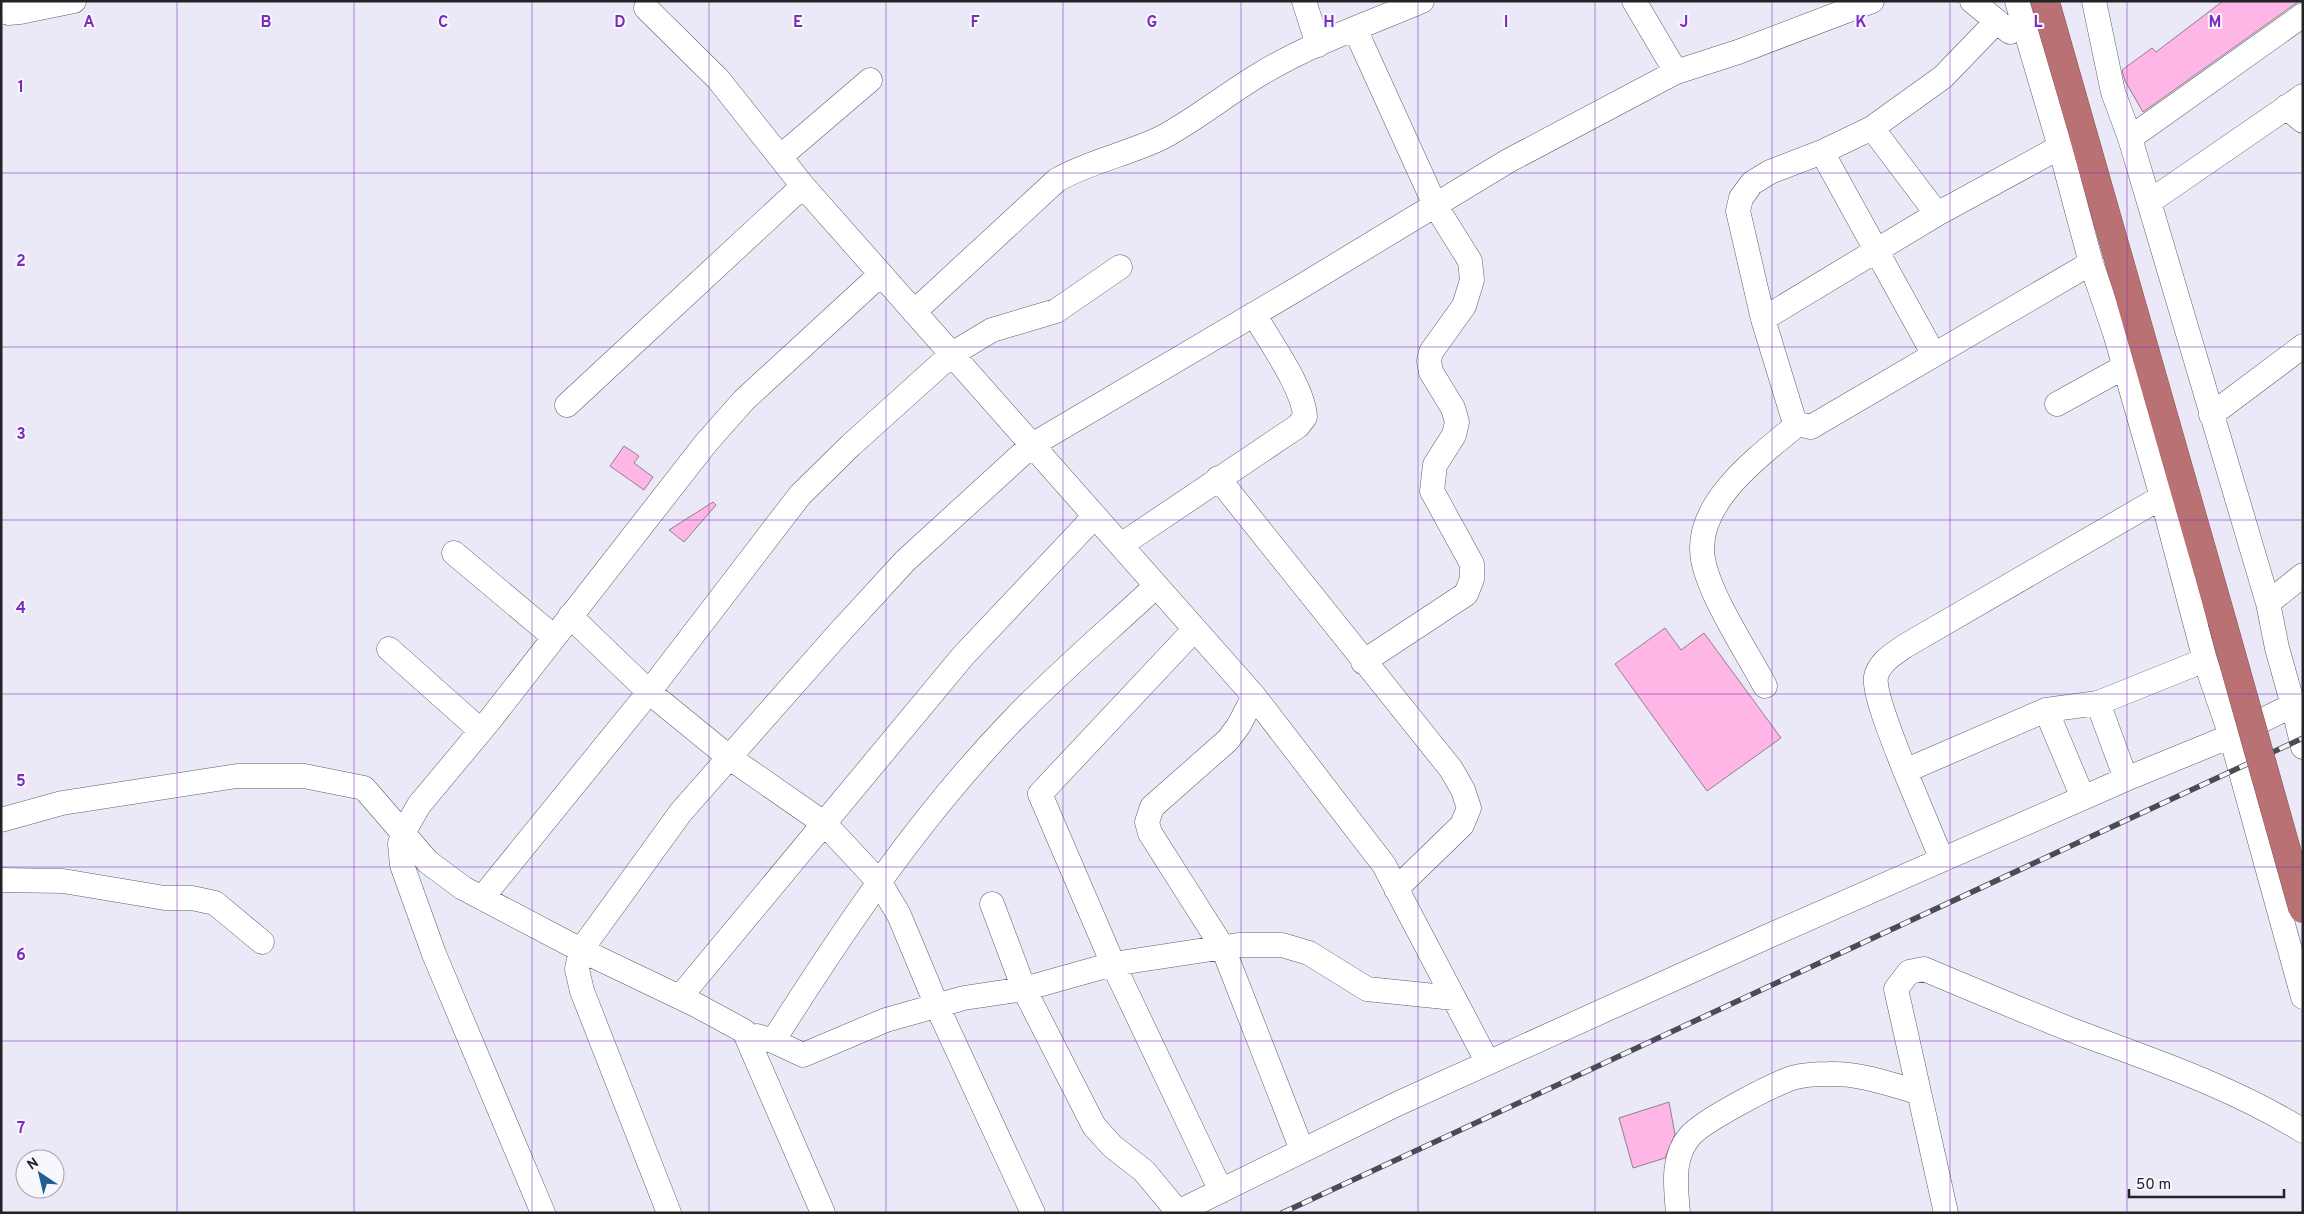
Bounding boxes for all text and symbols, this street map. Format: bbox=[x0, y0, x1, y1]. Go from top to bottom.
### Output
text: A bbox=[83, 13, 95, 33]
text: B bbox=[260, 13, 272, 33]
text: C bbox=[438, 13, 448, 33]
text: D bbox=[614, 13, 626, 33]
text: E bbox=[793, 13, 803, 33]
text: F bbox=[970, 13, 980, 33]
text: G bbox=[1147, 13, 1157, 33]
text: H bbox=[1323, 13, 1335, 33]
text: I bbox=[1504, 13, 1508, 33]
text: J bbox=[1680, 13, 1688, 33]
text: K bbox=[1855, 13, 1867, 33]
text: L bbox=[2033, 13, 2043, 33]
text: M bbox=[2209, 13, 2221, 33]
text: 1 bbox=[18, 78, 24, 98]
text: 2 bbox=[16, 252, 26, 272]
text: 3 bbox=[16, 425, 26, 445]
text: 4 bbox=[16, 599, 26, 619]
text: 5 bbox=[16, 772, 26, 792]
text: 6 bbox=[16, 946, 26, 966]
text: 7 bbox=[17, 1119, 25, 1139]
north arrow bbox=[15, 1149, 65, 1199]
text: N bbox=[24, 1155, 42, 1174]
scale bar bbox=[2129, 1166, 2284, 1198]
text: 50 m bbox=[2136, 1176, 2171, 1195]

